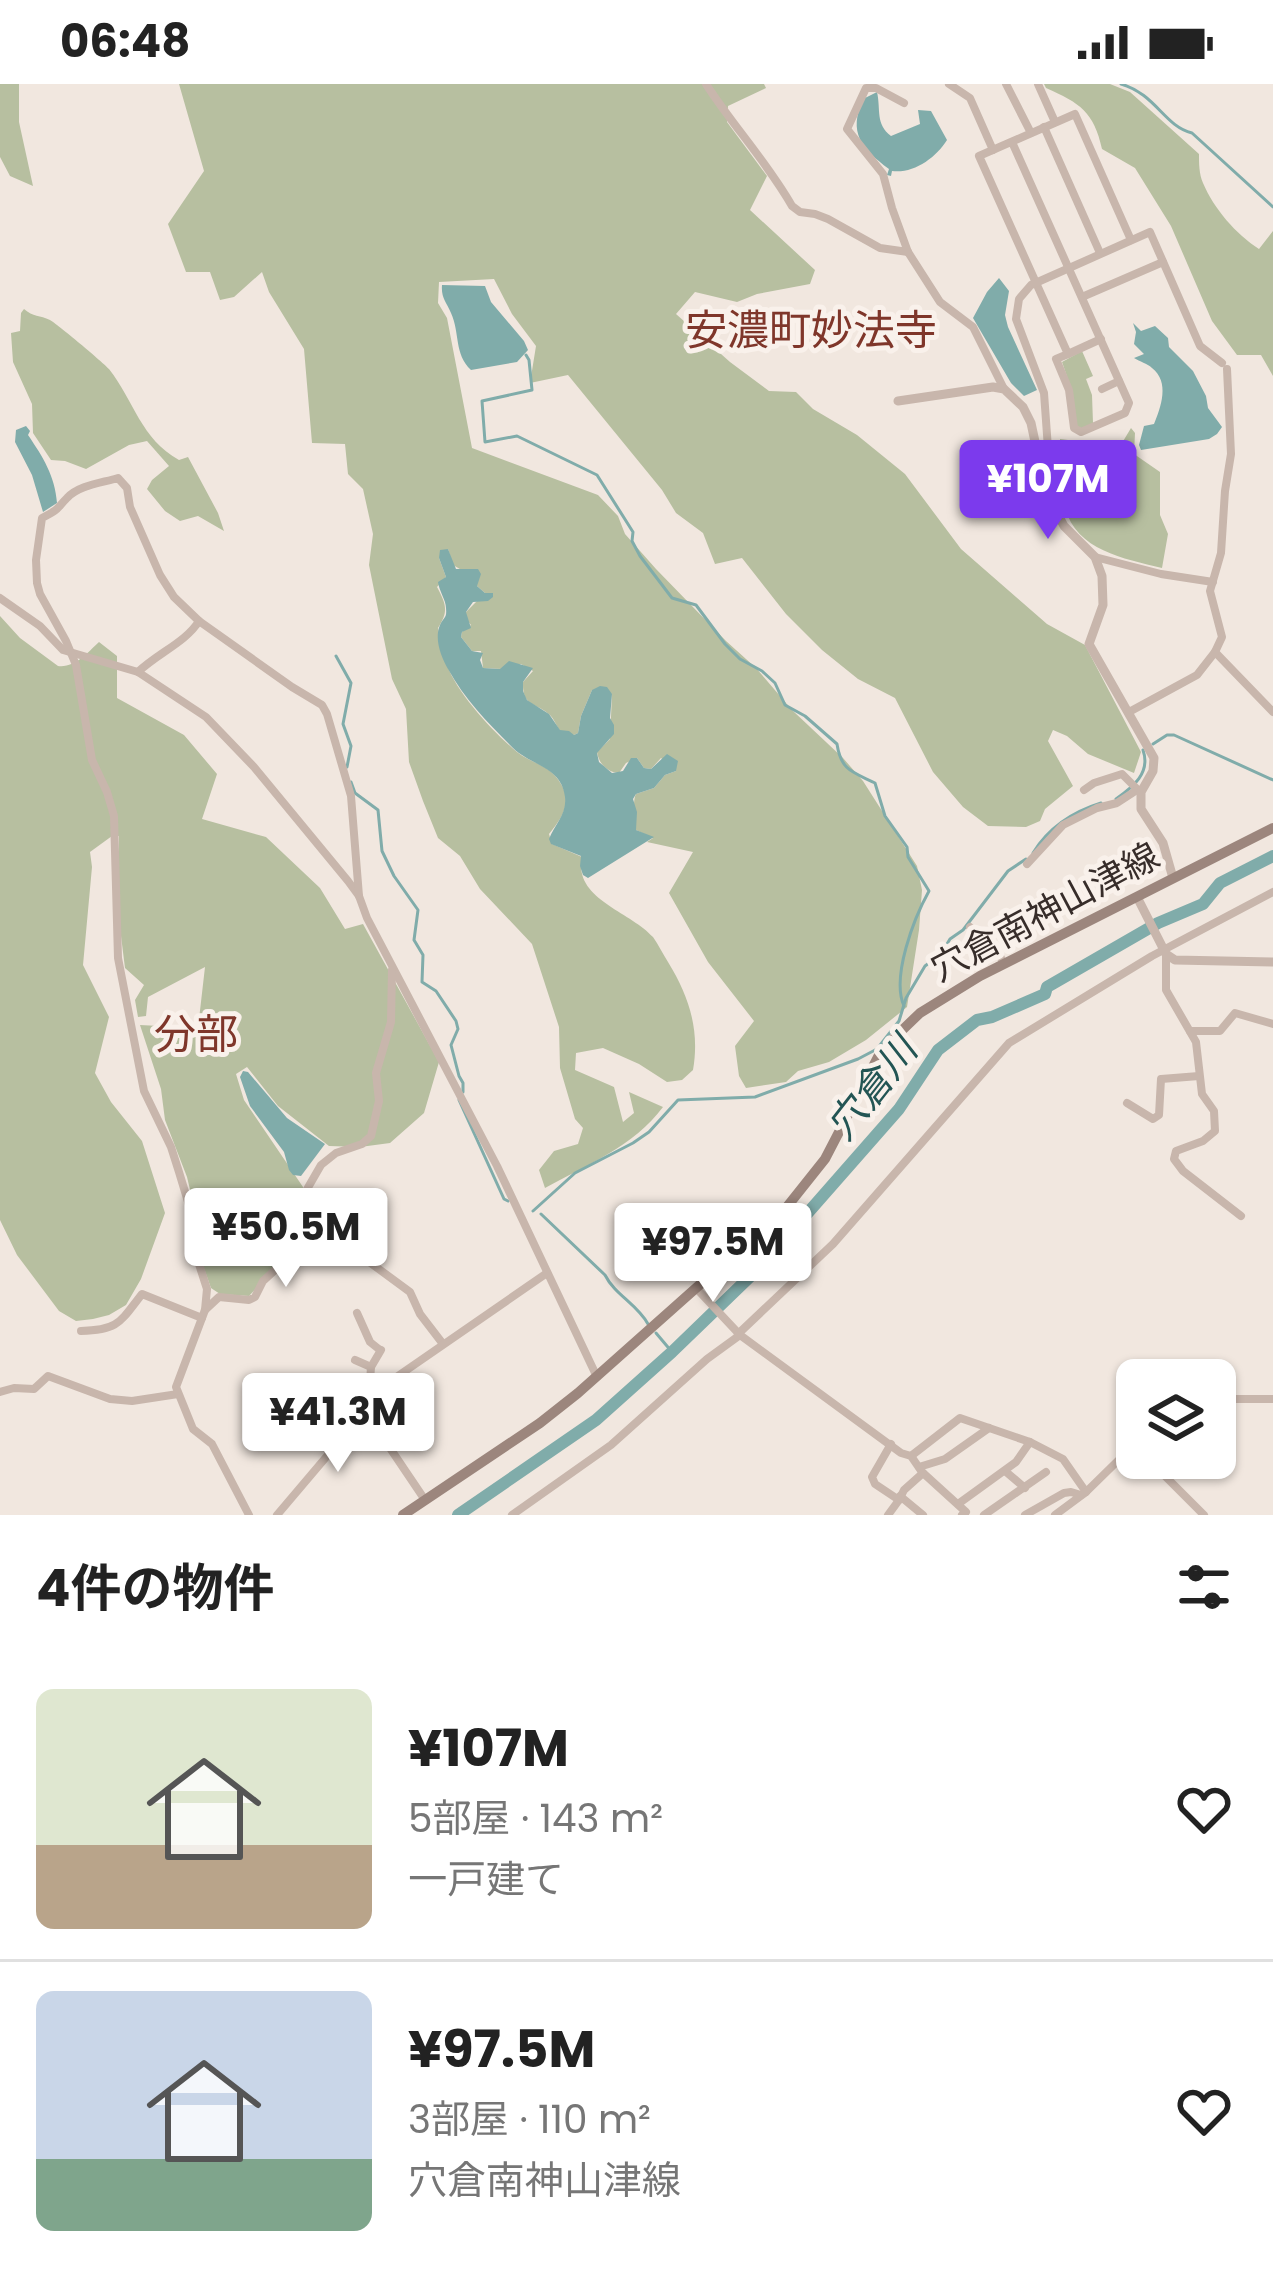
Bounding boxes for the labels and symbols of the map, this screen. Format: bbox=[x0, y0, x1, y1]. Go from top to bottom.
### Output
district label: 安濃町妙法寺 bbox=[685, 301, 937, 360]
pin: ¥107M bbox=[964, 440, 1132, 542]
street label: 穴倉南神山津線 bbox=[922, 830, 1168, 994]
district label: 分部 bbox=[154, 1005, 238, 1064]
water label: 穴倉川 bbox=[814, 1022, 932, 1151]
pin: ¥50.5M bbox=[188, 1188, 384, 1290]
pin: ¥97.5M bbox=[615, 1203, 811, 1305]
pin: ¥41.3M bbox=[240, 1373, 436, 1475]

